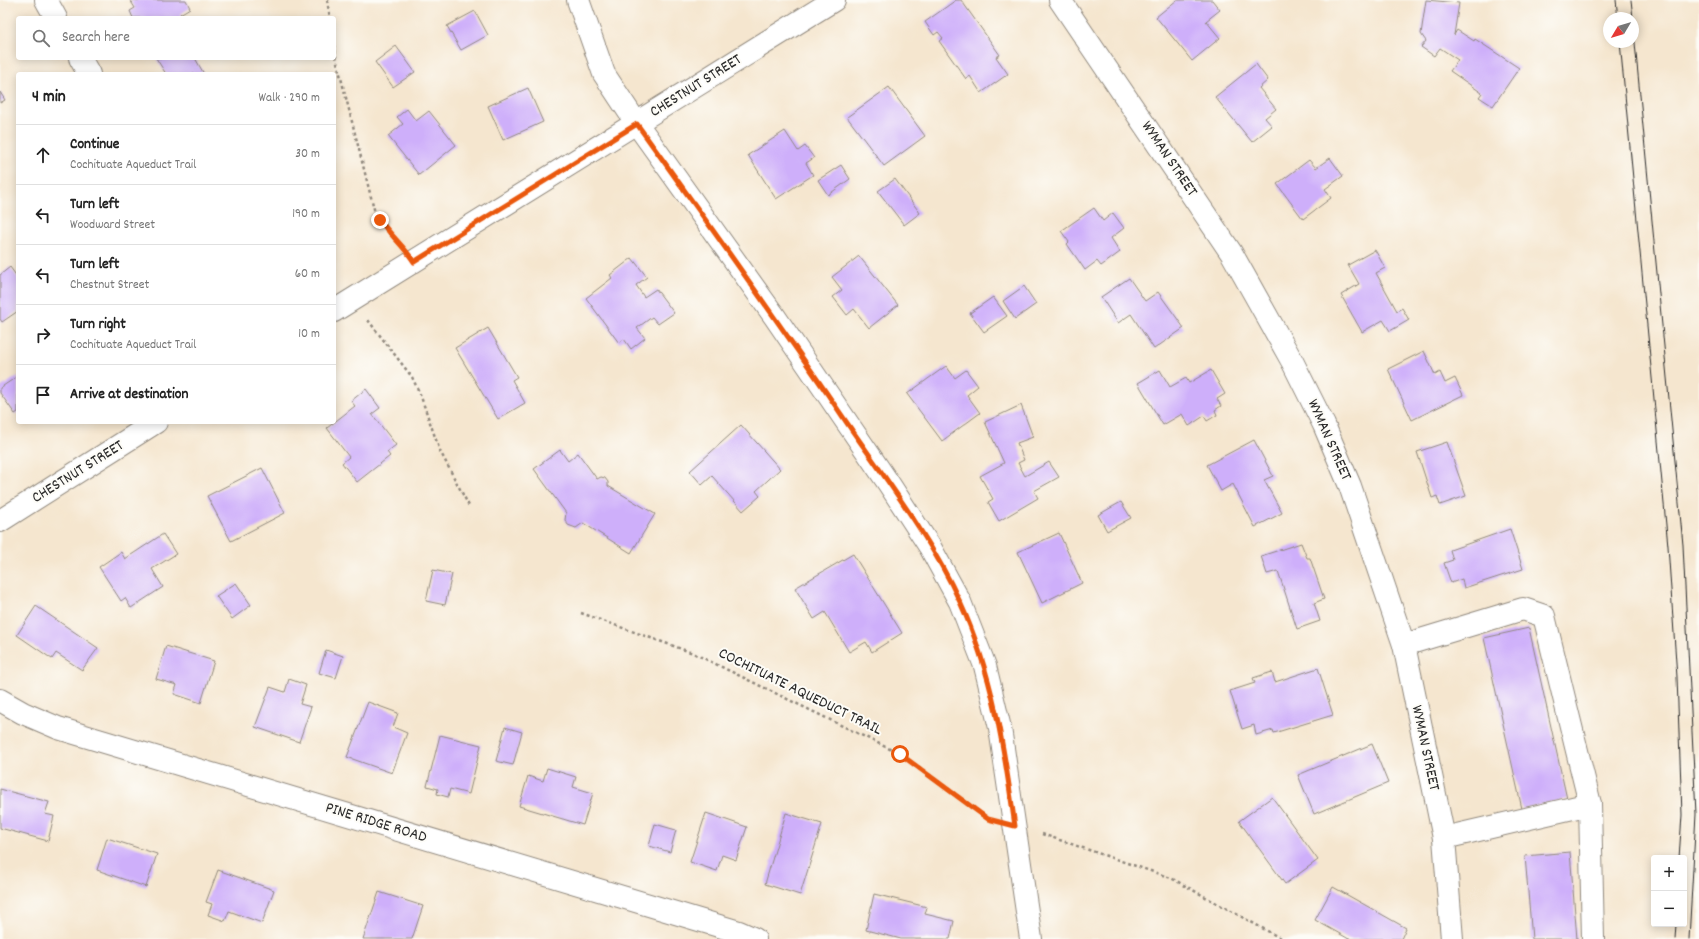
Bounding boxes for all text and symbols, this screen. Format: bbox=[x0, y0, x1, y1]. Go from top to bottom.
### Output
north arrow bbox=[1603, 12, 1639, 48]
search box bbox=[16, 16, 336, 60]
icon: search bbox=[30, 27, 52, 49]
text: Search here bbox=[62, 27, 130, 49]
street label: CHESTNUT STREET bbox=[646, 48, 747, 123]
text: 4 min bbox=[32, 86, 66, 110]
text: Walk · 290 m bbox=[258, 89, 320, 108]
street label: WYMAN STREET bbox=[1135, 117, 1203, 202]
text: Continue bbox=[70, 134, 119, 156]
icon: ahead bbox=[32, 144, 54, 166]
text: 30 m bbox=[295, 145, 320, 164]
text: Cochituate Aqueduct Trail bbox=[70, 156, 196, 175]
text: Turn left bbox=[70, 194, 119, 216]
icon: left bbox=[32, 204, 54, 226]
text: 190 m bbox=[292, 205, 320, 224]
route end bbox=[371, 211, 389, 229]
text: Woodward Street bbox=[70, 216, 155, 235]
text: Turn left bbox=[70, 254, 119, 276]
icon: left bbox=[32, 264, 54, 286]
text: 60 m bbox=[295, 265, 320, 284]
text: Chestnut Street bbox=[70, 276, 149, 295]
text: Turn right bbox=[70, 314, 126, 336]
icon: right bbox=[32, 324, 54, 346]
text: 10 m bbox=[298, 325, 320, 344]
text: Cochituate Aqueduct Trail bbox=[70, 336, 196, 355]
icon: arrive bbox=[32, 384, 54, 406]
text: Arrive at destination bbox=[70, 384, 188, 406]
street label: WYMAN STREET bbox=[1301, 396, 1357, 485]
street label: CHESTNUT STREET bbox=[28, 434, 129, 509]
street label: COCHITUATE AQUEDUCT TRAIL bbox=[714, 642, 886, 742]
street label: WYMAN STREET bbox=[1405, 703, 1445, 793]
route start bbox=[891, 745, 909, 763]
street label: PINE RIDGE ROAD bbox=[322, 797, 430, 849]
map controls bbox=[1651, 855, 1687, 927]
button: + bbox=[1651, 855, 1687, 891]
button: − bbox=[1651, 891, 1687, 927]

